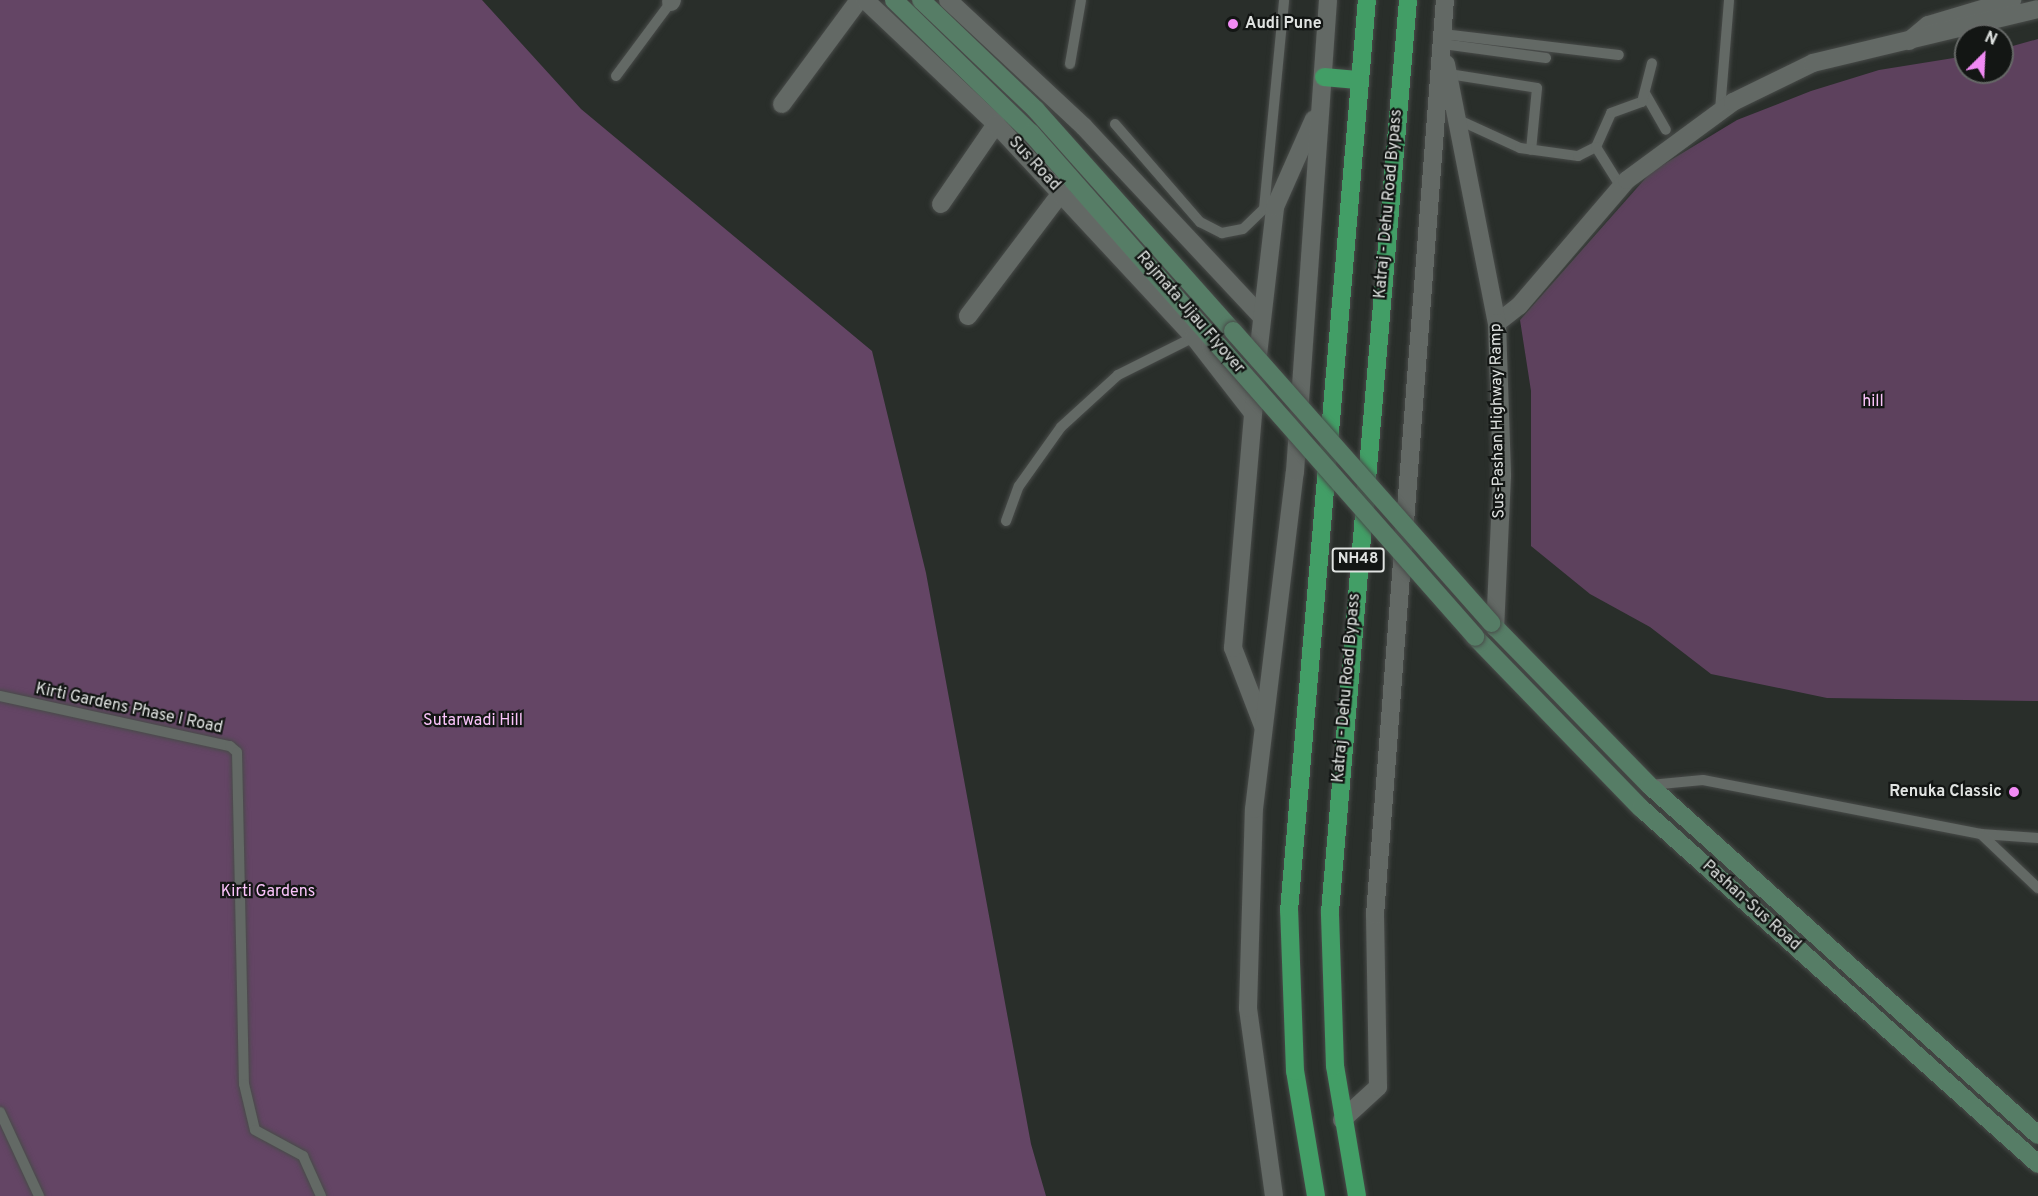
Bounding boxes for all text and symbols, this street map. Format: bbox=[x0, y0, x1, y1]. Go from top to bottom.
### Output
place label: Audi Pune bbox=[1245, 14, 1322, 34]
marker: Audi Pune bbox=[1226, 17, 1240, 31]
north arrow bbox=[1954, 24, 2014, 84]
text: N bbox=[1981, 28, 2000, 51]
street label: Katraj - Dehu Road Bypass bbox=[1371, 109, 1407, 299]
street label: Sus Road bbox=[1004, 133, 1064, 195]
street label: Rajmata Jijau Flyover bbox=[1132, 248, 1248, 378]
street label: Sus-Pashan Highway Ramp bbox=[1487, 323, 1509, 519]
park label: hill bbox=[1862, 392, 1884, 412]
road number: NH48 bbox=[1331, 548, 1385, 572]
street label: Katraj - Dehu Road Bypass bbox=[1329, 593, 1365, 783]
street label: Kirti Gardens Phase I Road bbox=[34, 680, 224, 738]
park label: Sutarwadi Hill bbox=[423, 711, 523, 731]
place label: Renuka Classic bbox=[1889, 782, 2002, 802]
marker: Renuka Classic bbox=[2007, 785, 2021, 799]
street label: Pashan-Sus Road bbox=[1698, 857, 1804, 955]
park label: Kirti Gardens bbox=[221, 882, 315, 902]

